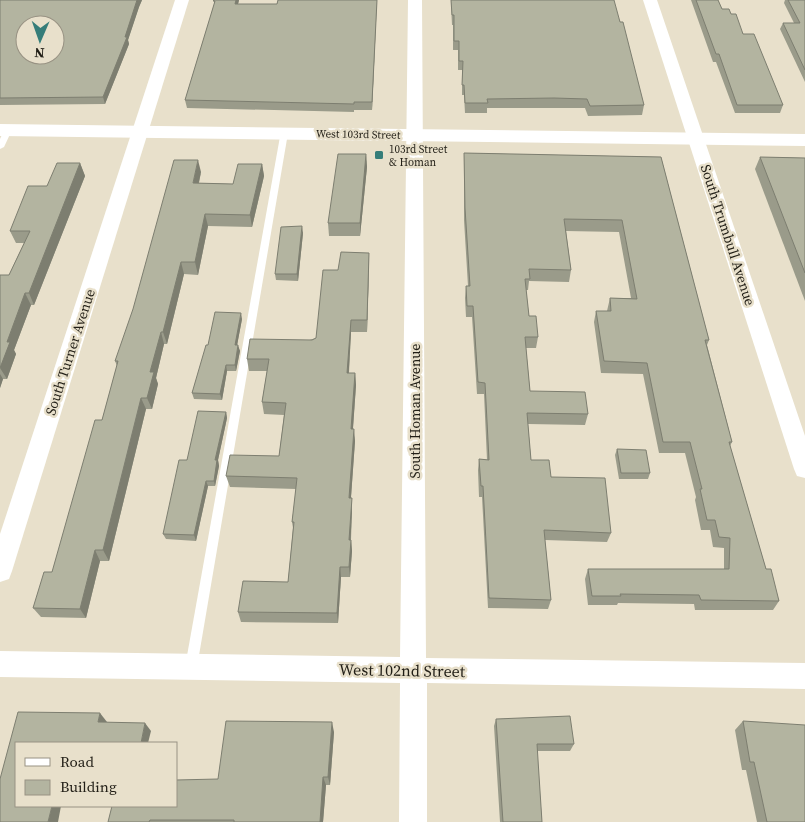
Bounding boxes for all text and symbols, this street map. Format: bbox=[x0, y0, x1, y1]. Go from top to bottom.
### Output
north arrow bbox=[15, 15, 65, 65]
text: N bbox=[34, 43, 45, 63]
street label: West 103rd Street bbox=[316, 126, 401, 143]
place label: 103rd Street & Homan bbox=[389, 142, 448, 170]
marker: 103rd Street & Homan bbox=[373, 149, 385, 161]
street label: South Trumbull Avenue bbox=[696, 162, 760, 308]
street label: South Turner Avenue bbox=[40, 286, 100, 418]
street label: South Homan Avenue bbox=[405, 344, 425, 478]
street label: West 102nd Street bbox=[339, 658, 466, 682]
legend bbox=[15, 742, 178, 807]
text: Road bbox=[60, 751, 94, 772]
text: Building bbox=[60, 776, 117, 797]

